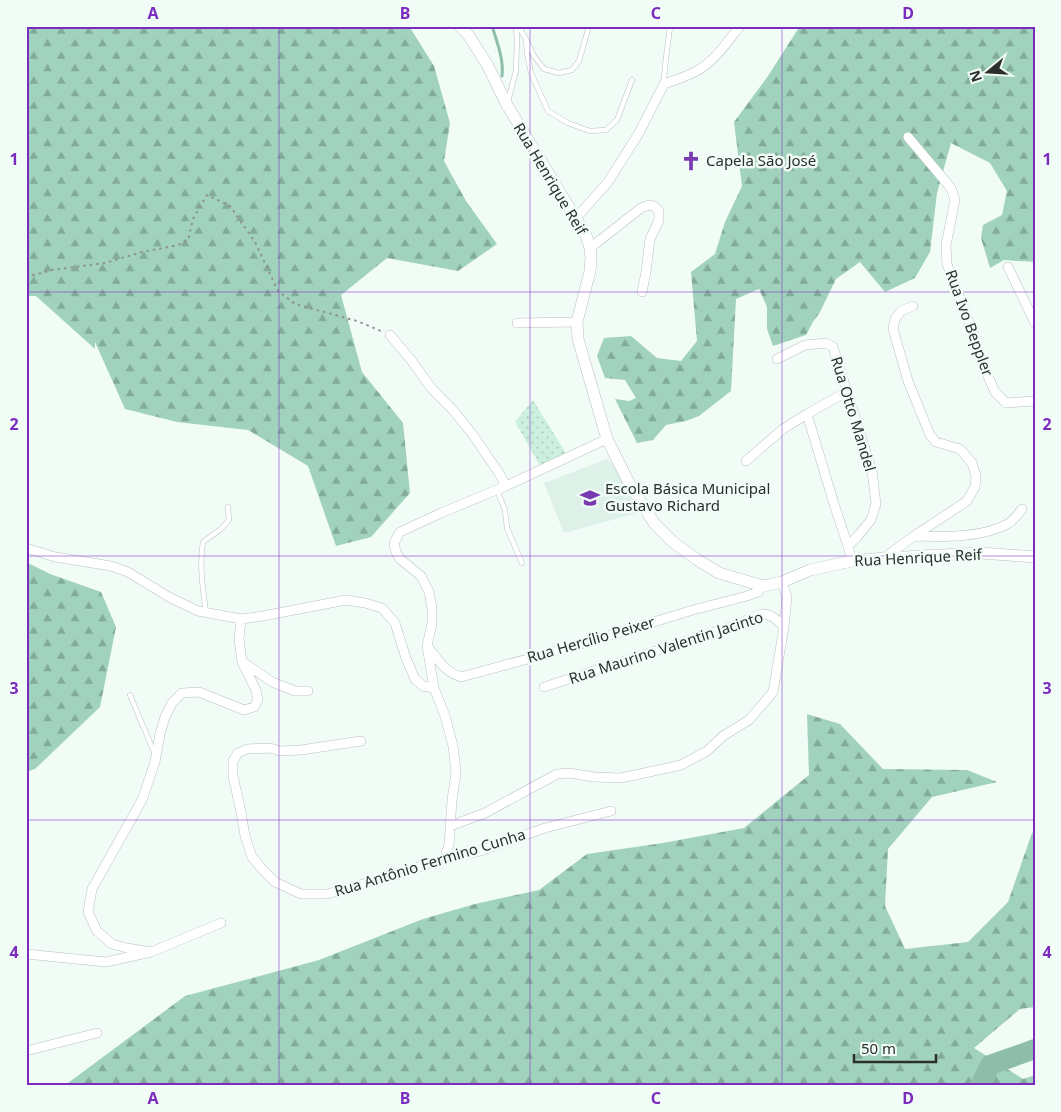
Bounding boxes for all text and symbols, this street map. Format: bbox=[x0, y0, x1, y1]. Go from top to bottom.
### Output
text: A bbox=[147, 2, 159, 24]
text: B bbox=[400, 2, 410, 24]
text: C bbox=[651, 2, 661, 24]
text: D bbox=[902, 2, 914, 24]
north arrow bbox=[964, 48, 1014, 98]
text: N bbox=[964, 68, 986, 85]
street label: Rua Henrique Reif bbox=[509, 119, 593, 239]
text: 1 bbox=[9, 148, 19, 170]
text: 1 bbox=[1042, 148, 1052, 170]
church icon: Capela São José bbox=[680, 150, 702, 172]
place label: Capela São José bbox=[706, 150, 816, 170]
street label: Rua Ivo Beppler bbox=[941, 267, 998, 379]
street label: Rua Otto Mandel bbox=[827, 354, 881, 474]
text: 2 bbox=[9, 413, 19, 435]
text: 2 bbox=[1042, 413, 1052, 435]
place label: Escola Básica Municipal Gustavo Richard bbox=[605, 478, 770, 515]
school or university icon: Escola Básica Municipal Gustavo Richard bbox=[579, 487, 601, 509]
street label: Rua Henrique Reif bbox=[854, 544, 983, 570]
street label: Rua Maurino Valentin Jacinto bbox=[566, 606, 765, 688]
street label: Rua Hercílio Peixer bbox=[525, 611, 657, 667]
text: 3 bbox=[9, 677, 19, 699]
text: 3 bbox=[1042, 677, 1052, 699]
street label: Rua Antônio Fermino Cunha bbox=[332, 823, 528, 901]
text: 4 bbox=[9, 941, 19, 963]
text: 4 bbox=[1042, 941, 1052, 963]
scale bar bbox=[854, 1032, 936, 1064]
text: 50 m bbox=[861, 1038, 896, 1058]
text: A bbox=[147, 1087, 159, 1109]
text: B bbox=[400, 1087, 410, 1109]
text: C bbox=[651, 1087, 661, 1109]
text: D bbox=[902, 1087, 914, 1109]

